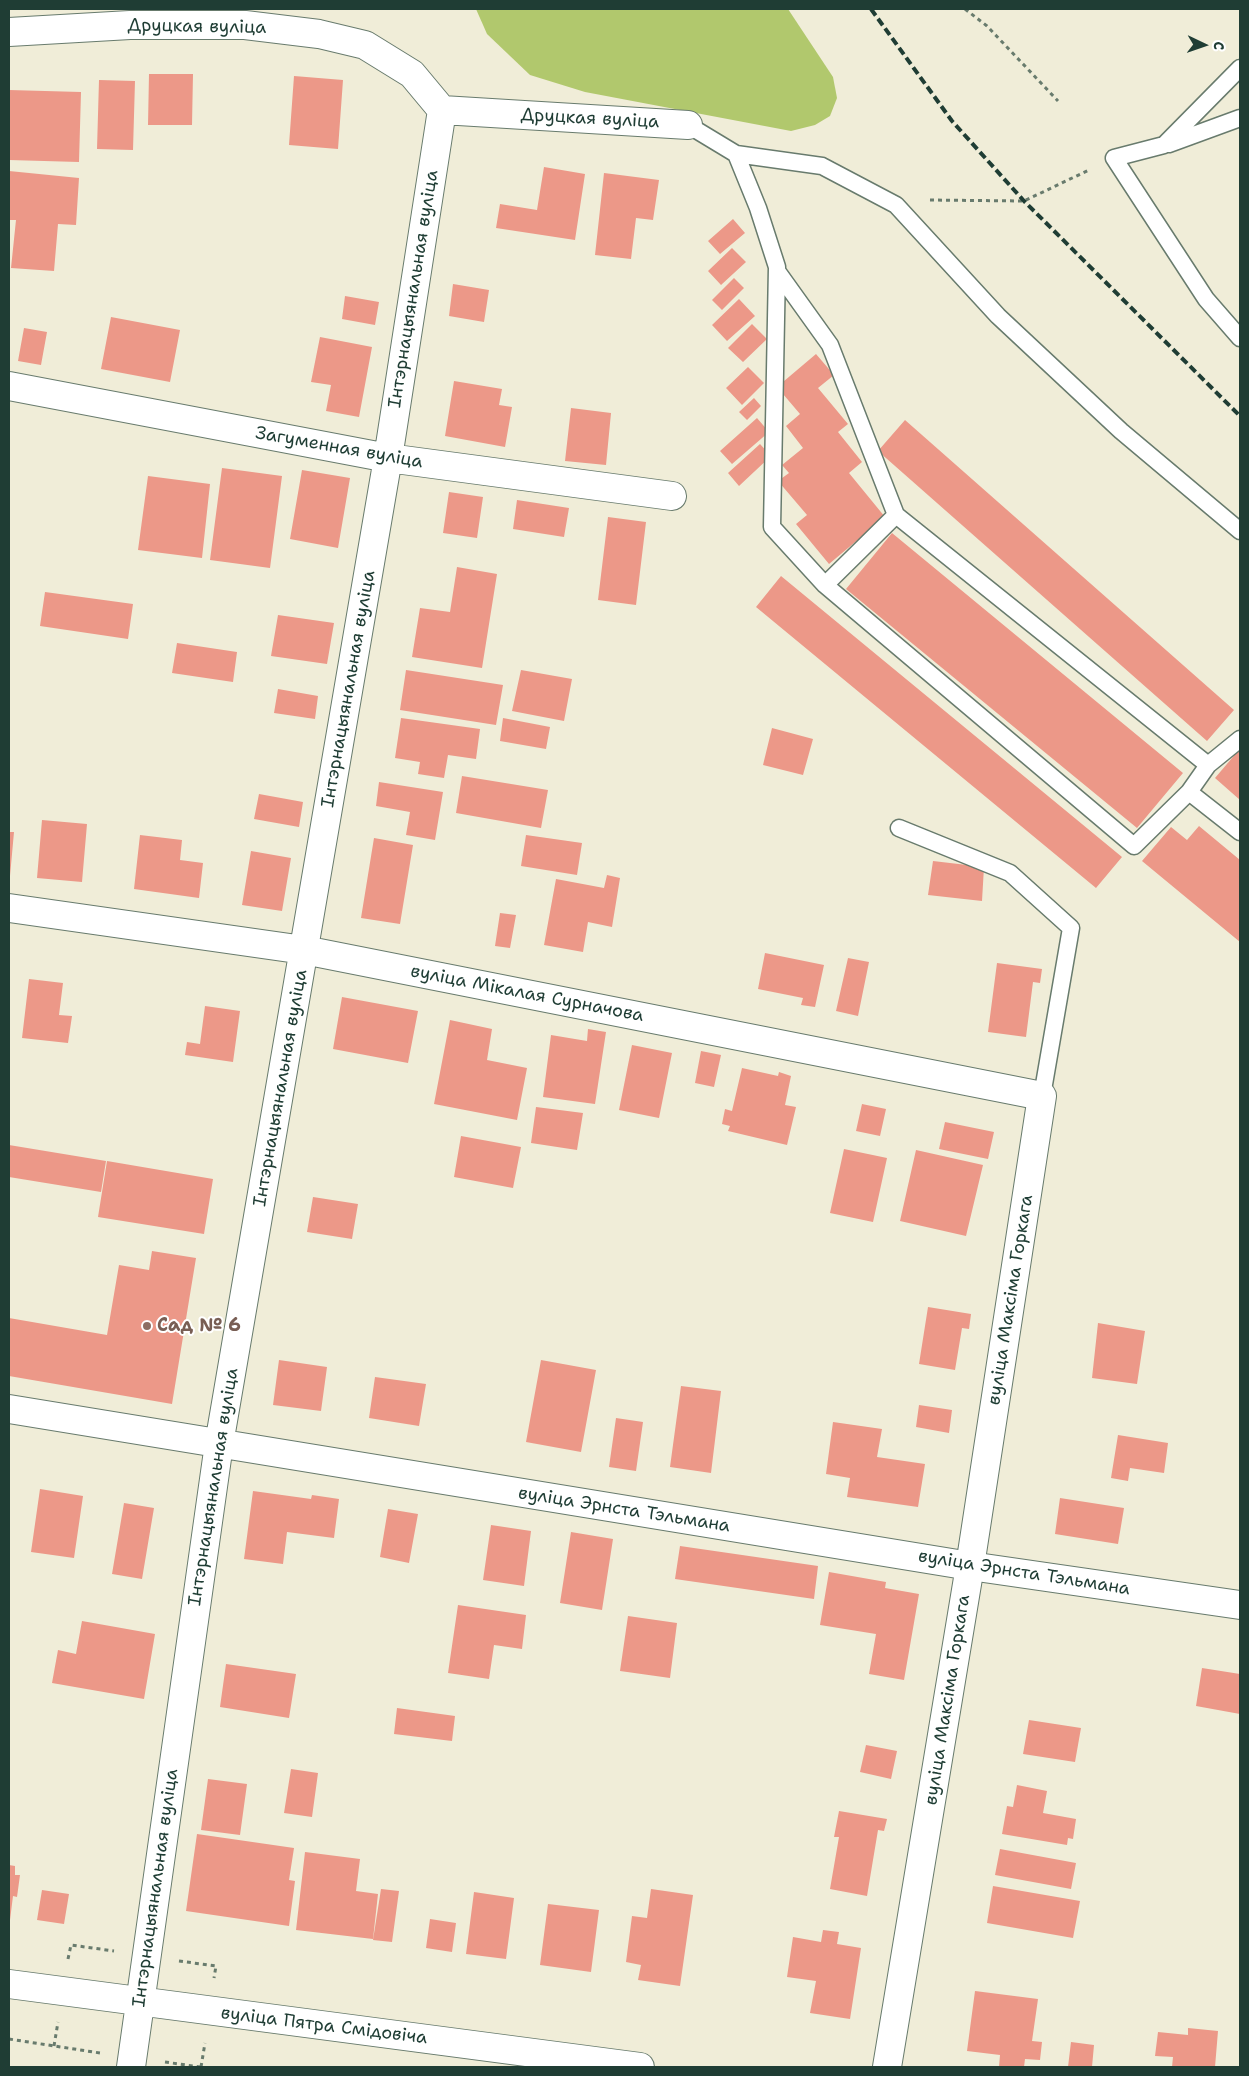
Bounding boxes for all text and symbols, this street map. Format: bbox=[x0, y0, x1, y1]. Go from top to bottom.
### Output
street label: Друцкая вуліца bbox=[127, 15, 267, 39]
north arrow bbox=[1179, 20, 1229, 70]
text: С bbox=[1210, 41, 1228, 51]
street label: Друцкая вуліца bbox=[520, 105, 660, 133]
street label: Інтэрнацыянальная вуліца bbox=[385, 169, 443, 409]
street label: Загуменная вуліца bbox=[254, 423, 424, 473]
street label: Інтэрнацыянальная вуліца bbox=[317, 569, 381, 809]
street label: вуліца Мікалая Сурначова bbox=[409, 961, 645, 1027]
street label: Інтэрнацыянальная вуліца bbox=[249, 968, 313, 1208]
street label: вуліца Максіма Горкага bbox=[984, 1193, 1038, 1407]
place label: Сад № 6 bbox=[157, 1315, 241, 1337]
marker: Сад № 6 bbox=[141, 1320, 153, 1332]
street label: Інтэрнацыянальная вуліца bbox=[185, 1367, 243, 1607]
street label: вуліца Эрнста Тэльмана bbox=[516, 1483, 732, 1537]
street label: вуліца Эрнста Тэльмана bbox=[916, 1546, 1132, 1600]
street label: вуліца Максіма Горкага bbox=[921, 1593, 975, 1807]
street label: Інтэрнацыянальная вуліца bbox=[129, 1767, 183, 2009]
street label: вуліца Пятра Смідовіча bbox=[219, 2003, 429, 2049]

